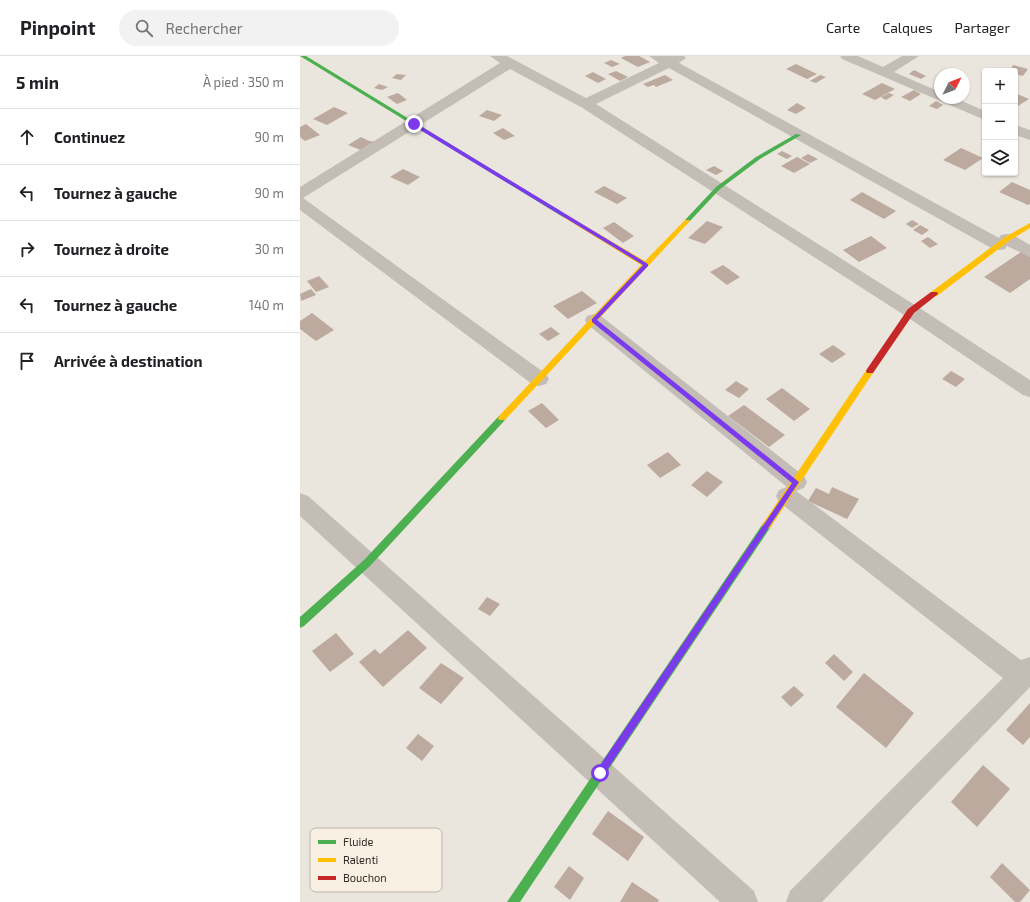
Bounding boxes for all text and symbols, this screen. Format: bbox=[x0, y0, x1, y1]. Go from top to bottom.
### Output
search box bbox=[119, 10, 399, 46]
text: Pinpoint bbox=[20, 16, 95, 39]
icon: search bbox=[133, 17, 155, 39]
text: Rechercher bbox=[165, 19, 243, 37]
text: Carte bbox=[826, 19, 860, 36]
text: Calques bbox=[882, 19, 933, 36]
text: Partager bbox=[955, 19, 1010, 36]
north arrow bbox=[934, 68, 970, 104]
map controls bbox=[982, 68, 1018, 176]
button: + bbox=[982, 68, 1018, 104]
text: 5 min bbox=[16, 72, 59, 92]
text: À pied · 350 m bbox=[203, 74, 284, 90]
button: − bbox=[982, 104, 1018, 140]
route end bbox=[405, 115, 423, 133]
icon: ahead bbox=[16, 126, 38, 148]
text: Continuez bbox=[54, 128, 125, 146]
text: 90 m bbox=[254, 129, 284, 145]
button: layers bbox=[982, 140, 1018, 176]
icon: left bbox=[16, 182, 38, 204]
text: Tournez à gauche bbox=[54, 184, 177, 202]
text: 90 m bbox=[254, 185, 284, 201]
icon: right bbox=[16, 238, 38, 260]
text: Tournez à droite bbox=[54, 240, 169, 258]
text: 30 m bbox=[255, 241, 284, 257]
icon: left bbox=[16, 294, 38, 316]
text: Tournez à gauche bbox=[54, 296, 177, 314]
text: 140 m bbox=[249, 297, 284, 313]
icon: arrive bbox=[16, 350, 38, 372]
text: Arrivée à destination bbox=[54, 352, 202, 370]
route start bbox=[591, 764, 609, 782]
legend bbox=[310, 828, 442, 892]
text: Fluide bbox=[343, 835, 373, 848]
text: Ralenti bbox=[343, 853, 378, 866]
text: Bouchon bbox=[343, 871, 387, 884]

